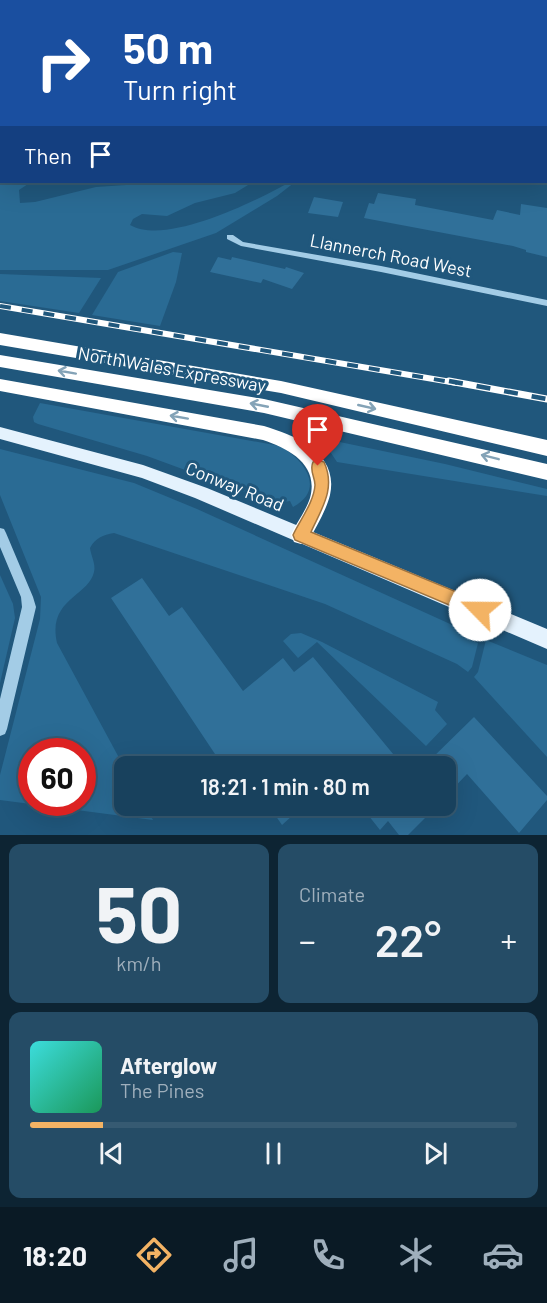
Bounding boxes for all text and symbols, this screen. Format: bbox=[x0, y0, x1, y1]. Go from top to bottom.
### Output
text: 50 m bbox=[123, 22, 213, 72]
icon: right bbox=[24, 24, 102, 102]
text: Turn right bbox=[123, 73, 237, 105]
icon: arrive bbox=[84, 138, 117, 171]
text: Then bbox=[24, 142, 72, 168]
street label: Llannerch Road West bbox=[308, 229, 474, 281]
street label: North Wales Expressway bbox=[76, 342, 268, 396]
one-way arrow bbox=[58, 366, 77, 377]
one-way arrow bbox=[250, 399, 269, 410]
one-way arrow bbox=[357, 402, 376, 413]
pin bbox=[292, 404, 343, 466]
one-way arrow bbox=[169, 411, 189, 422]
icon: arrive bbox=[301, 413, 334, 446]
one-way arrow bbox=[481, 451, 500, 463]
street label: Conway Road bbox=[183, 456, 287, 516]
position arrow bbox=[448, 578, 512, 642]
speed limit sign: 60 bbox=[18, 738, 96, 816]
text: 18:21 · 1 min · 80 m bbox=[200, 773, 370, 799]
text: 50 bbox=[96, 865, 182, 959]
text: Climate bbox=[299, 882, 365, 906]
text: 22° bbox=[375, 912, 441, 966]
text: − bbox=[299, 920, 316, 960]
text: + bbox=[500, 920, 517, 960]
text: km/h bbox=[116, 951, 162, 975]
text: Afterglow bbox=[120, 1052, 217, 1078]
text: The Pines bbox=[120, 1078, 204, 1102]
icon: previous bbox=[95, 1137, 128, 1170]
icon: pause bbox=[257, 1137, 290, 1170]
icon: next bbox=[419, 1137, 452, 1170]
icon: directions bbox=[133, 1234, 175, 1276]
icon: music bbox=[220, 1234, 262, 1276]
icon: phone bbox=[307, 1234, 349, 1276]
icon: climate bbox=[395, 1234, 437, 1276]
icon: car bbox=[482, 1234, 524, 1276]
text: 18:20 bbox=[23, 1239, 87, 1271]

